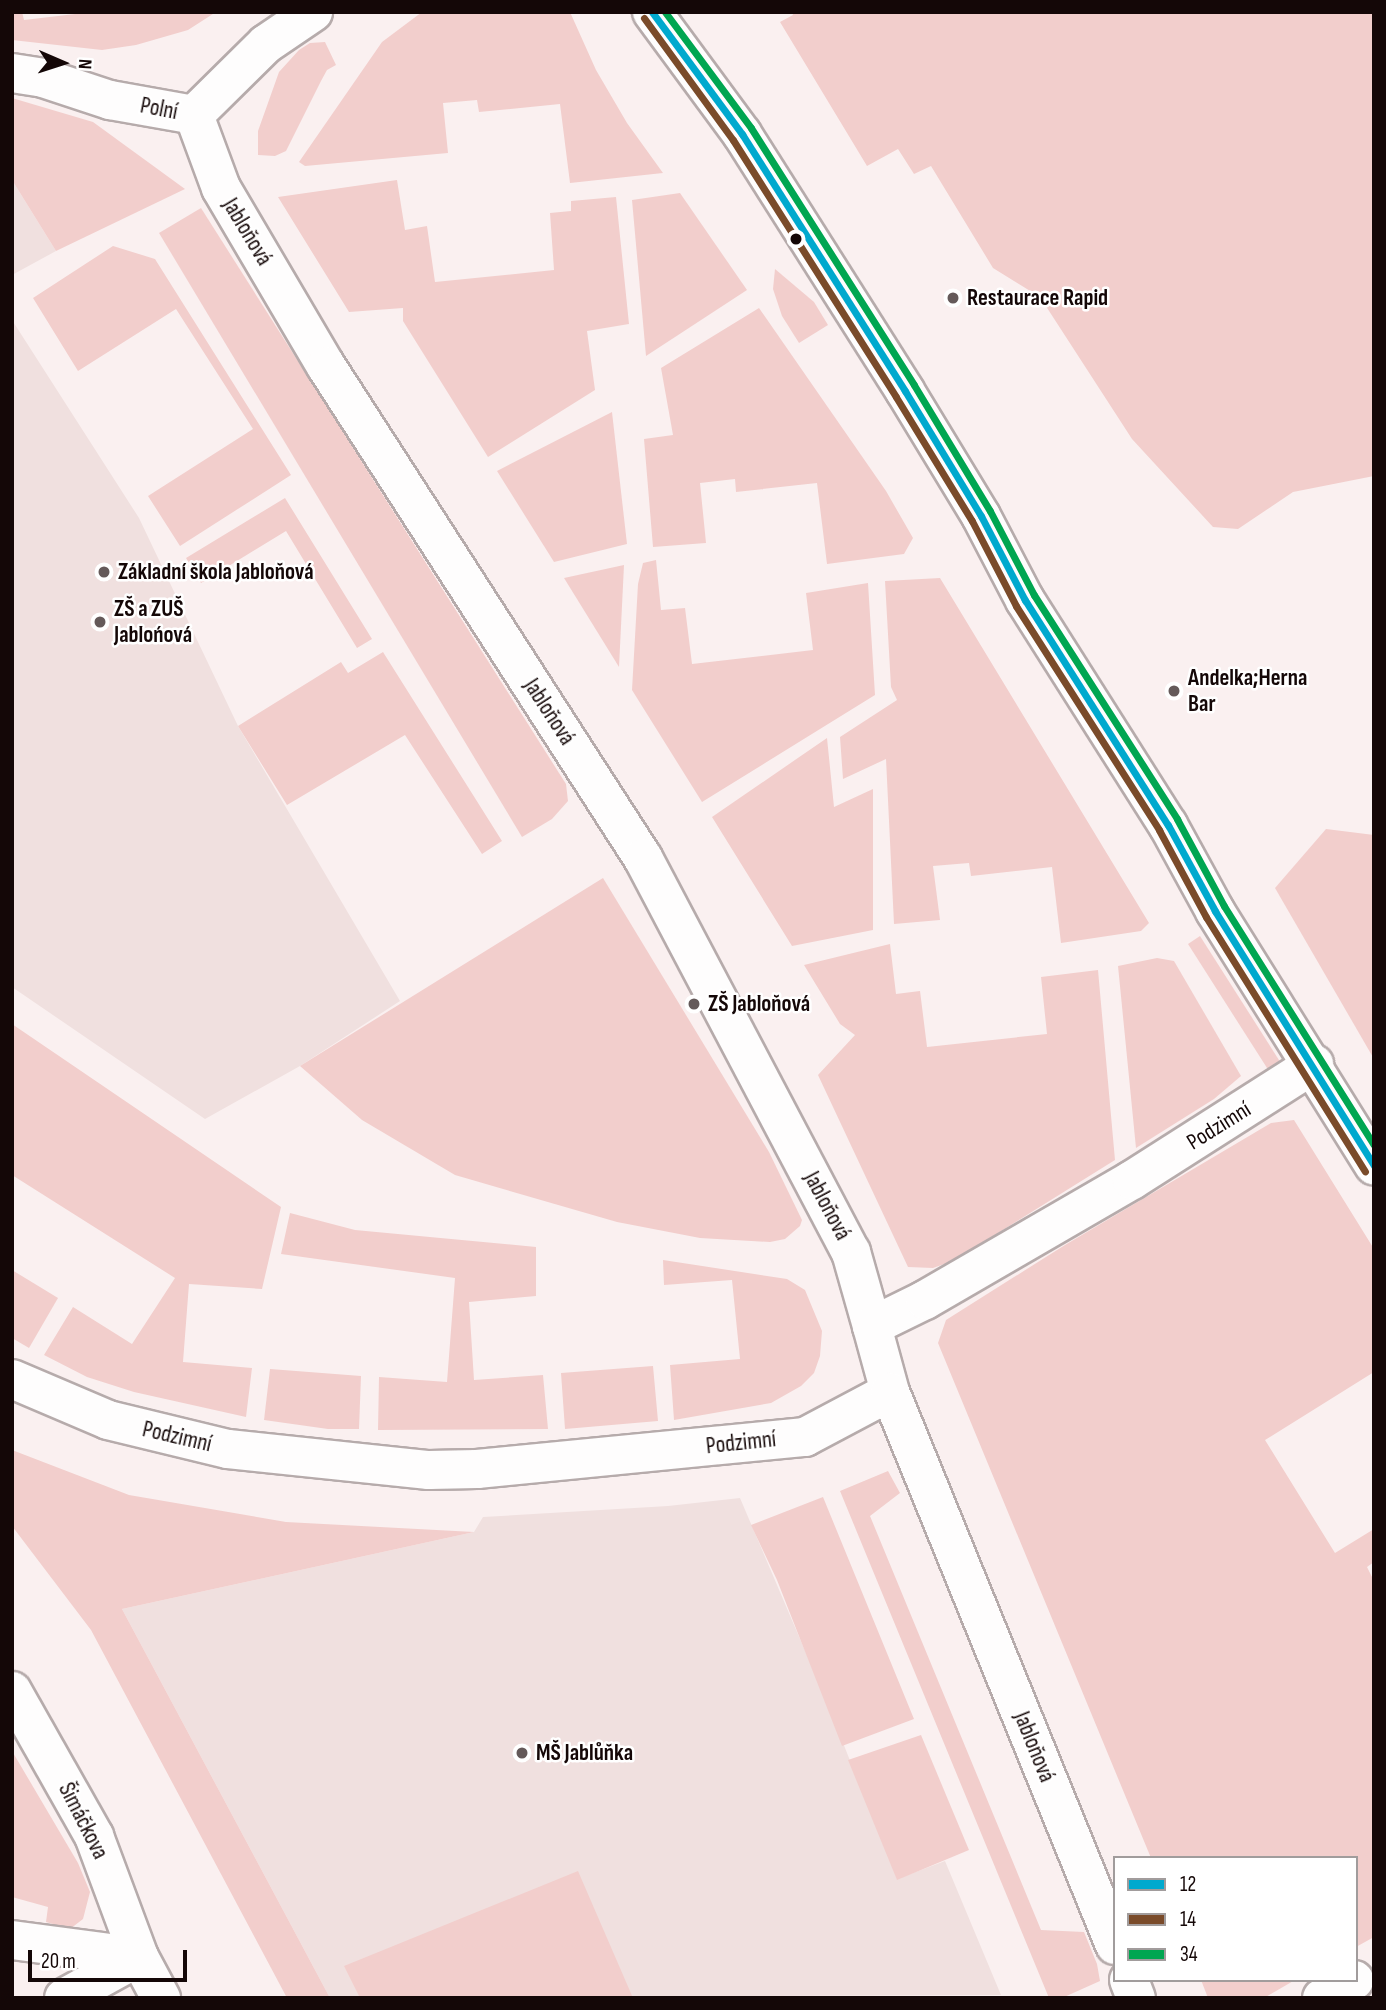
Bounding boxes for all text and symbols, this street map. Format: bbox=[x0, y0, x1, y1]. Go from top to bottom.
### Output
north arrow bbox=[28, 28, 98, 98]
text: N bbox=[73, 58, 96, 70]
street label: Polní bbox=[138, 92, 180, 126]
street label: Jabloňová bbox=[216, 193, 278, 271]
unlabelled marker bbox=[789, 232, 803, 246]
place label: Restaurace Rapid bbox=[967, 284, 1108, 312]
marker: Restaurace Rapid bbox=[945, 290, 961, 306]
place label: Základní škola Jabloňová bbox=[118, 558, 314, 586]
marker: Základní škola Jabloňová bbox=[96, 564, 112, 580]
place label: ZŠ a ZUŠ Jablońová bbox=[114, 595, 192, 649]
marker: ZŠ a ZUŠ Jablońová bbox=[92, 614, 108, 630]
place label: Andelka;Herna Bar bbox=[1188, 664, 1307, 718]
street label: Jabloňová bbox=[517, 674, 581, 750]
marker: Andelka;Herna Bar bbox=[1166, 683, 1182, 699]
place label: ZŠ Jabloňová bbox=[708, 990, 810, 1018]
marker: ZŠ Jabloňová bbox=[686, 996, 702, 1012]
street label: Podzimní bbox=[1182, 1096, 1256, 1156]
street label: Jabloňová bbox=[798, 1167, 856, 1245]
street label: Podzimní bbox=[140, 1416, 214, 1458]
street label: Podzimní bbox=[705, 1426, 777, 1460]
street label: Jabloňová bbox=[1007, 1708, 1061, 1786]
place label: MŠ Jablůňka bbox=[536, 1739, 633, 1767]
marker: MŠ Jablůňka bbox=[514, 1745, 530, 1761]
street label: Šimáčkova bbox=[52, 1778, 114, 1864]
legend bbox=[1113, 1856, 1358, 1982]
text: 12 bbox=[1180, 1872, 1196, 1897]
text: 14 bbox=[1180, 1907, 1196, 1932]
scale bar bbox=[32, 1937, 191, 1981]
text: 34 bbox=[1180, 1942, 1198, 1967]
text: 20 m bbox=[41, 1949, 76, 1974]

